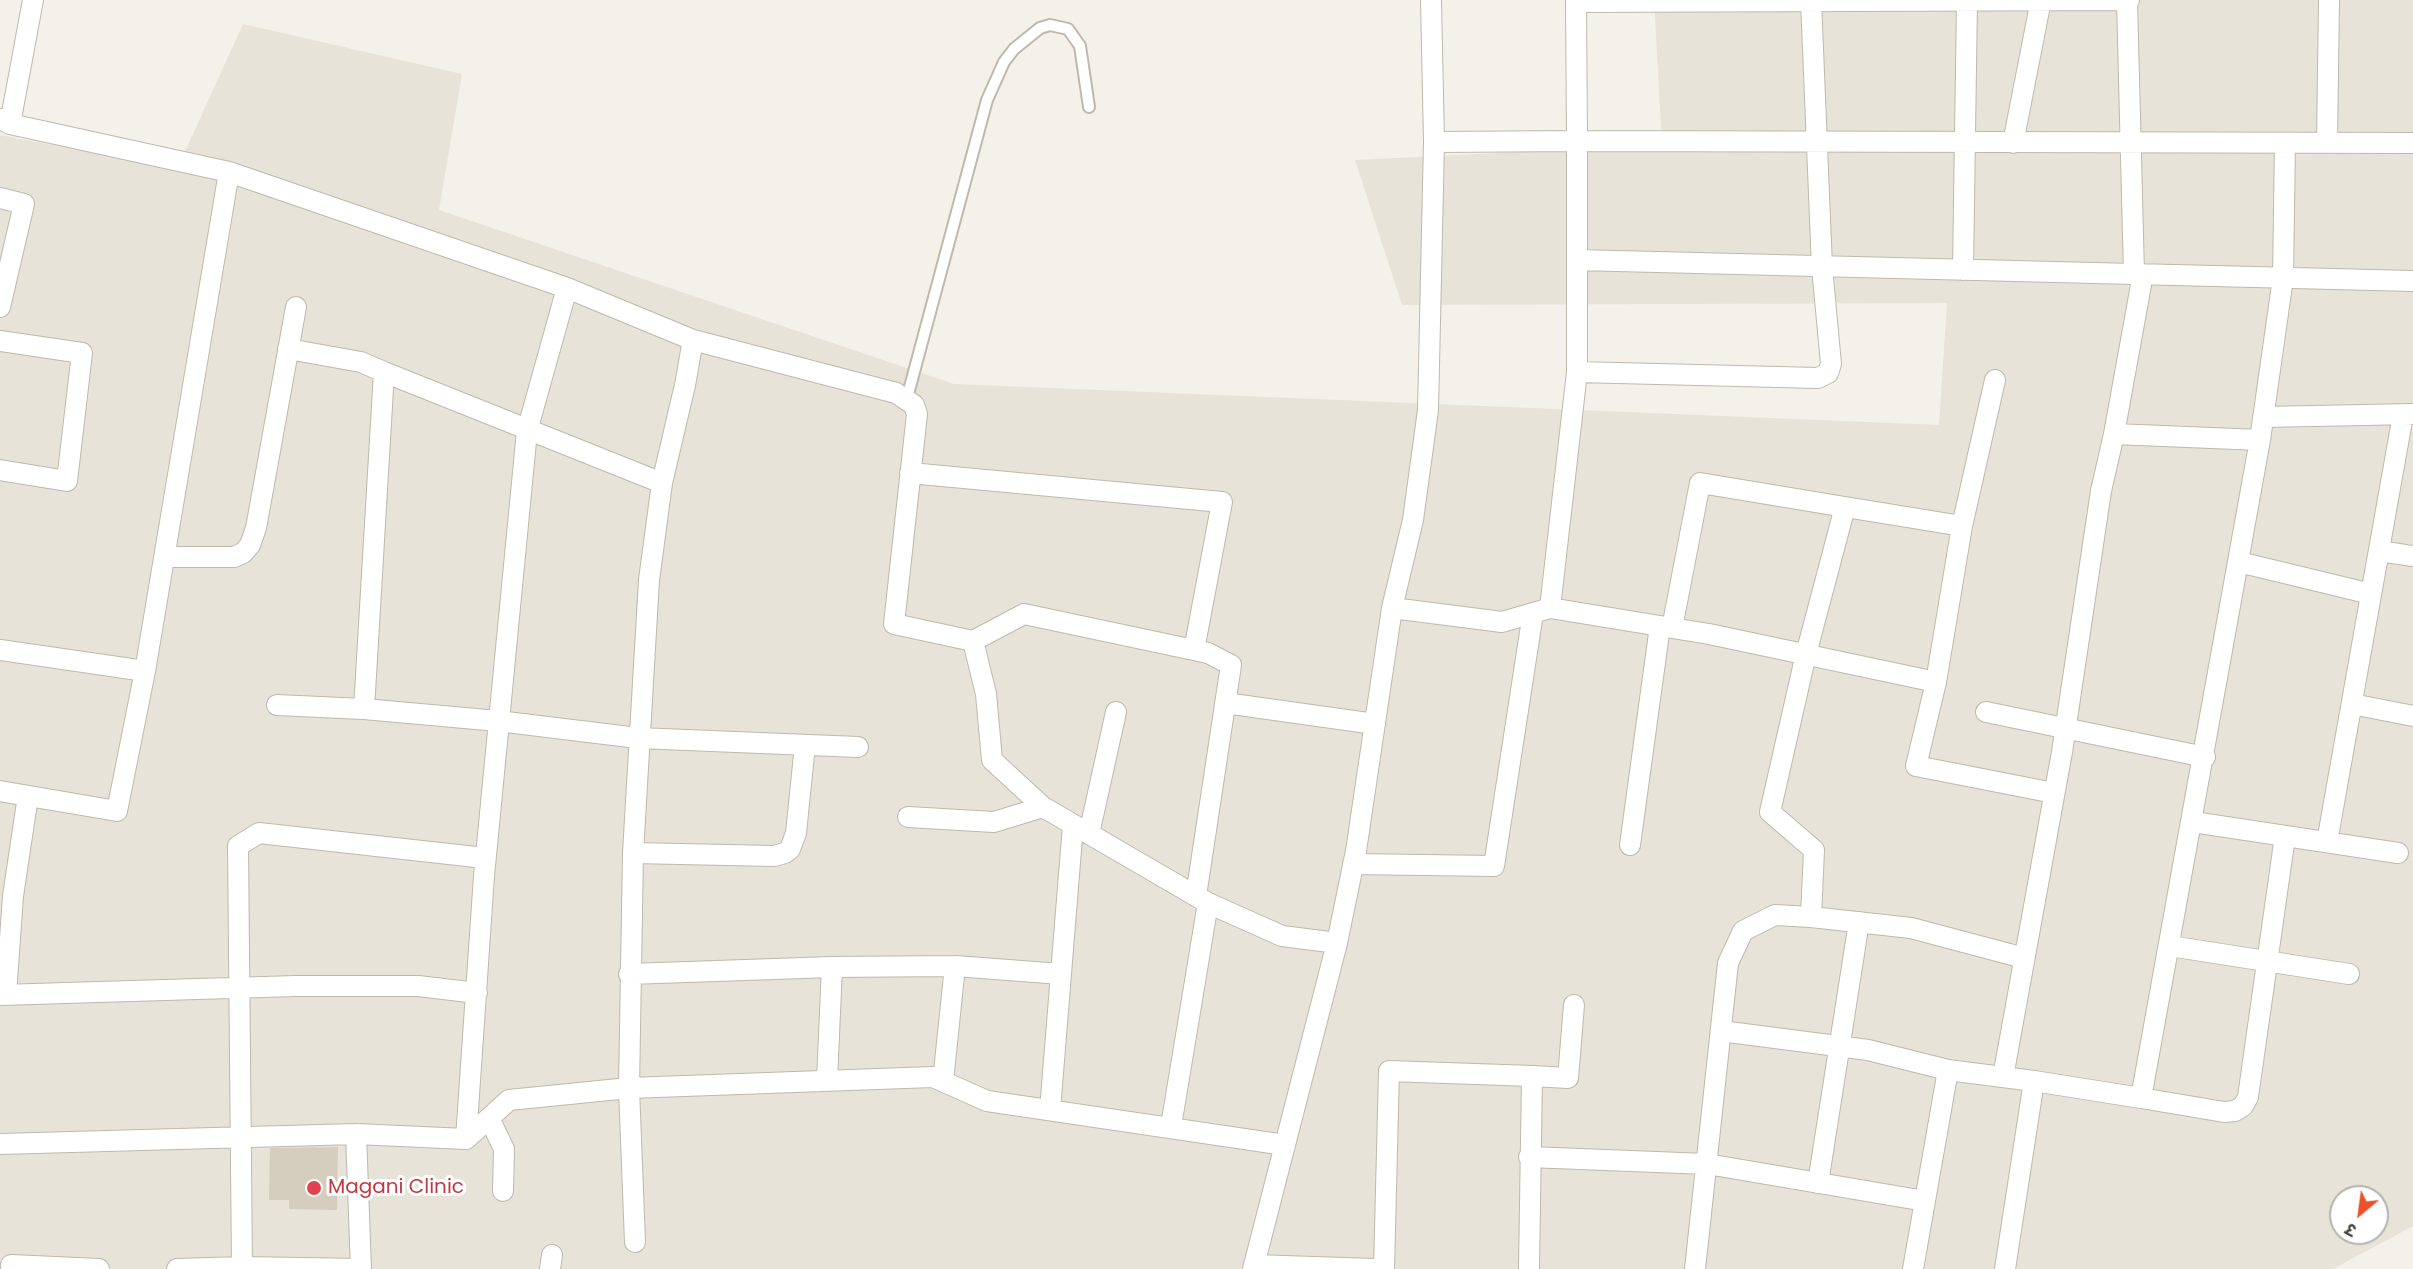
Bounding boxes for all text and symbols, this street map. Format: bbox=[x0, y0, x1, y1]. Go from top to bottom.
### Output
place label: Magani Clinic bbox=[328, 1176, 464, 1200]
marker: Magani Clinic bbox=[305, 1179, 323, 1197]
north arrow bbox=[2329, 1185, 2389, 1245]
text: उ bbox=[2341, 1217, 2361, 1242]

